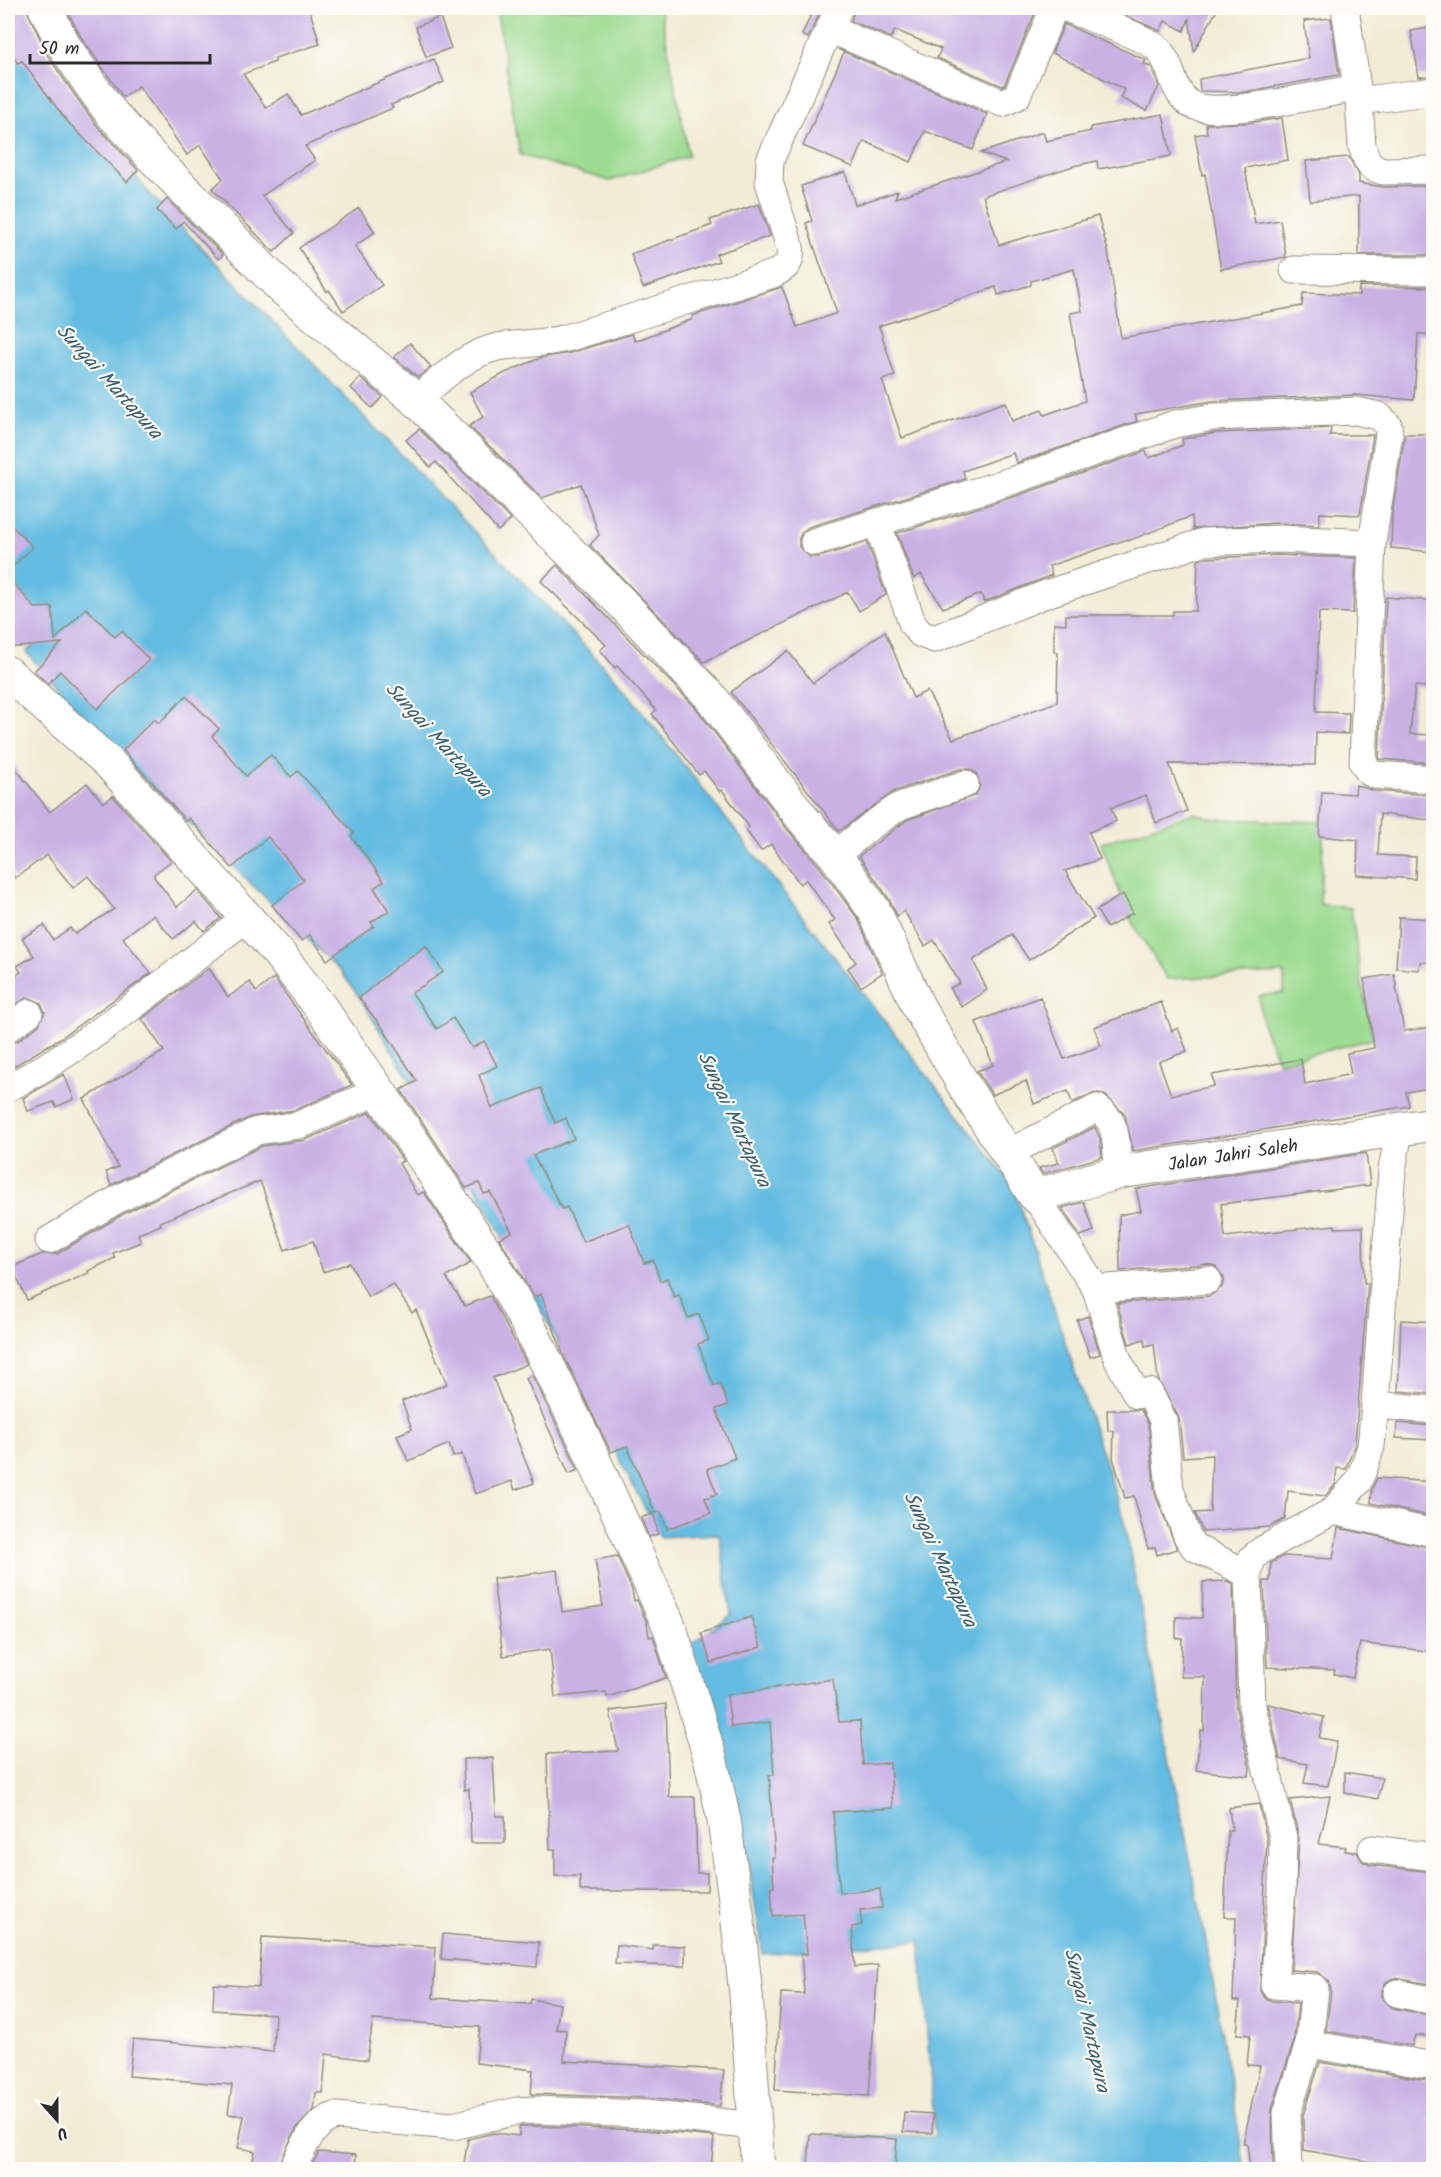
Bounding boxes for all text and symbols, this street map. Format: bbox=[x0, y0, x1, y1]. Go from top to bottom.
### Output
scale bar bbox=[30, 27, 210, 65]
text: 50 m bbox=[39, 35, 79, 64]
water label: Sungai Martapura bbox=[48, 317, 171, 449]
water label: Sungai Martapura bbox=[377, 675, 500, 807]
water label: Sungai Martapura bbox=[688, 1047, 779, 1195]
street label: Jalan Jahri Saleh bbox=[1166, 1132, 1300, 1180]
water label: Sungai Martapura bbox=[894, 1487, 985, 1635]
water label: Sungai Martapura bbox=[1054, 1945, 1118, 2097]
north arrow bbox=[27, 2090, 87, 2150]
text: U bbox=[52, 2119, 71, 2146]

